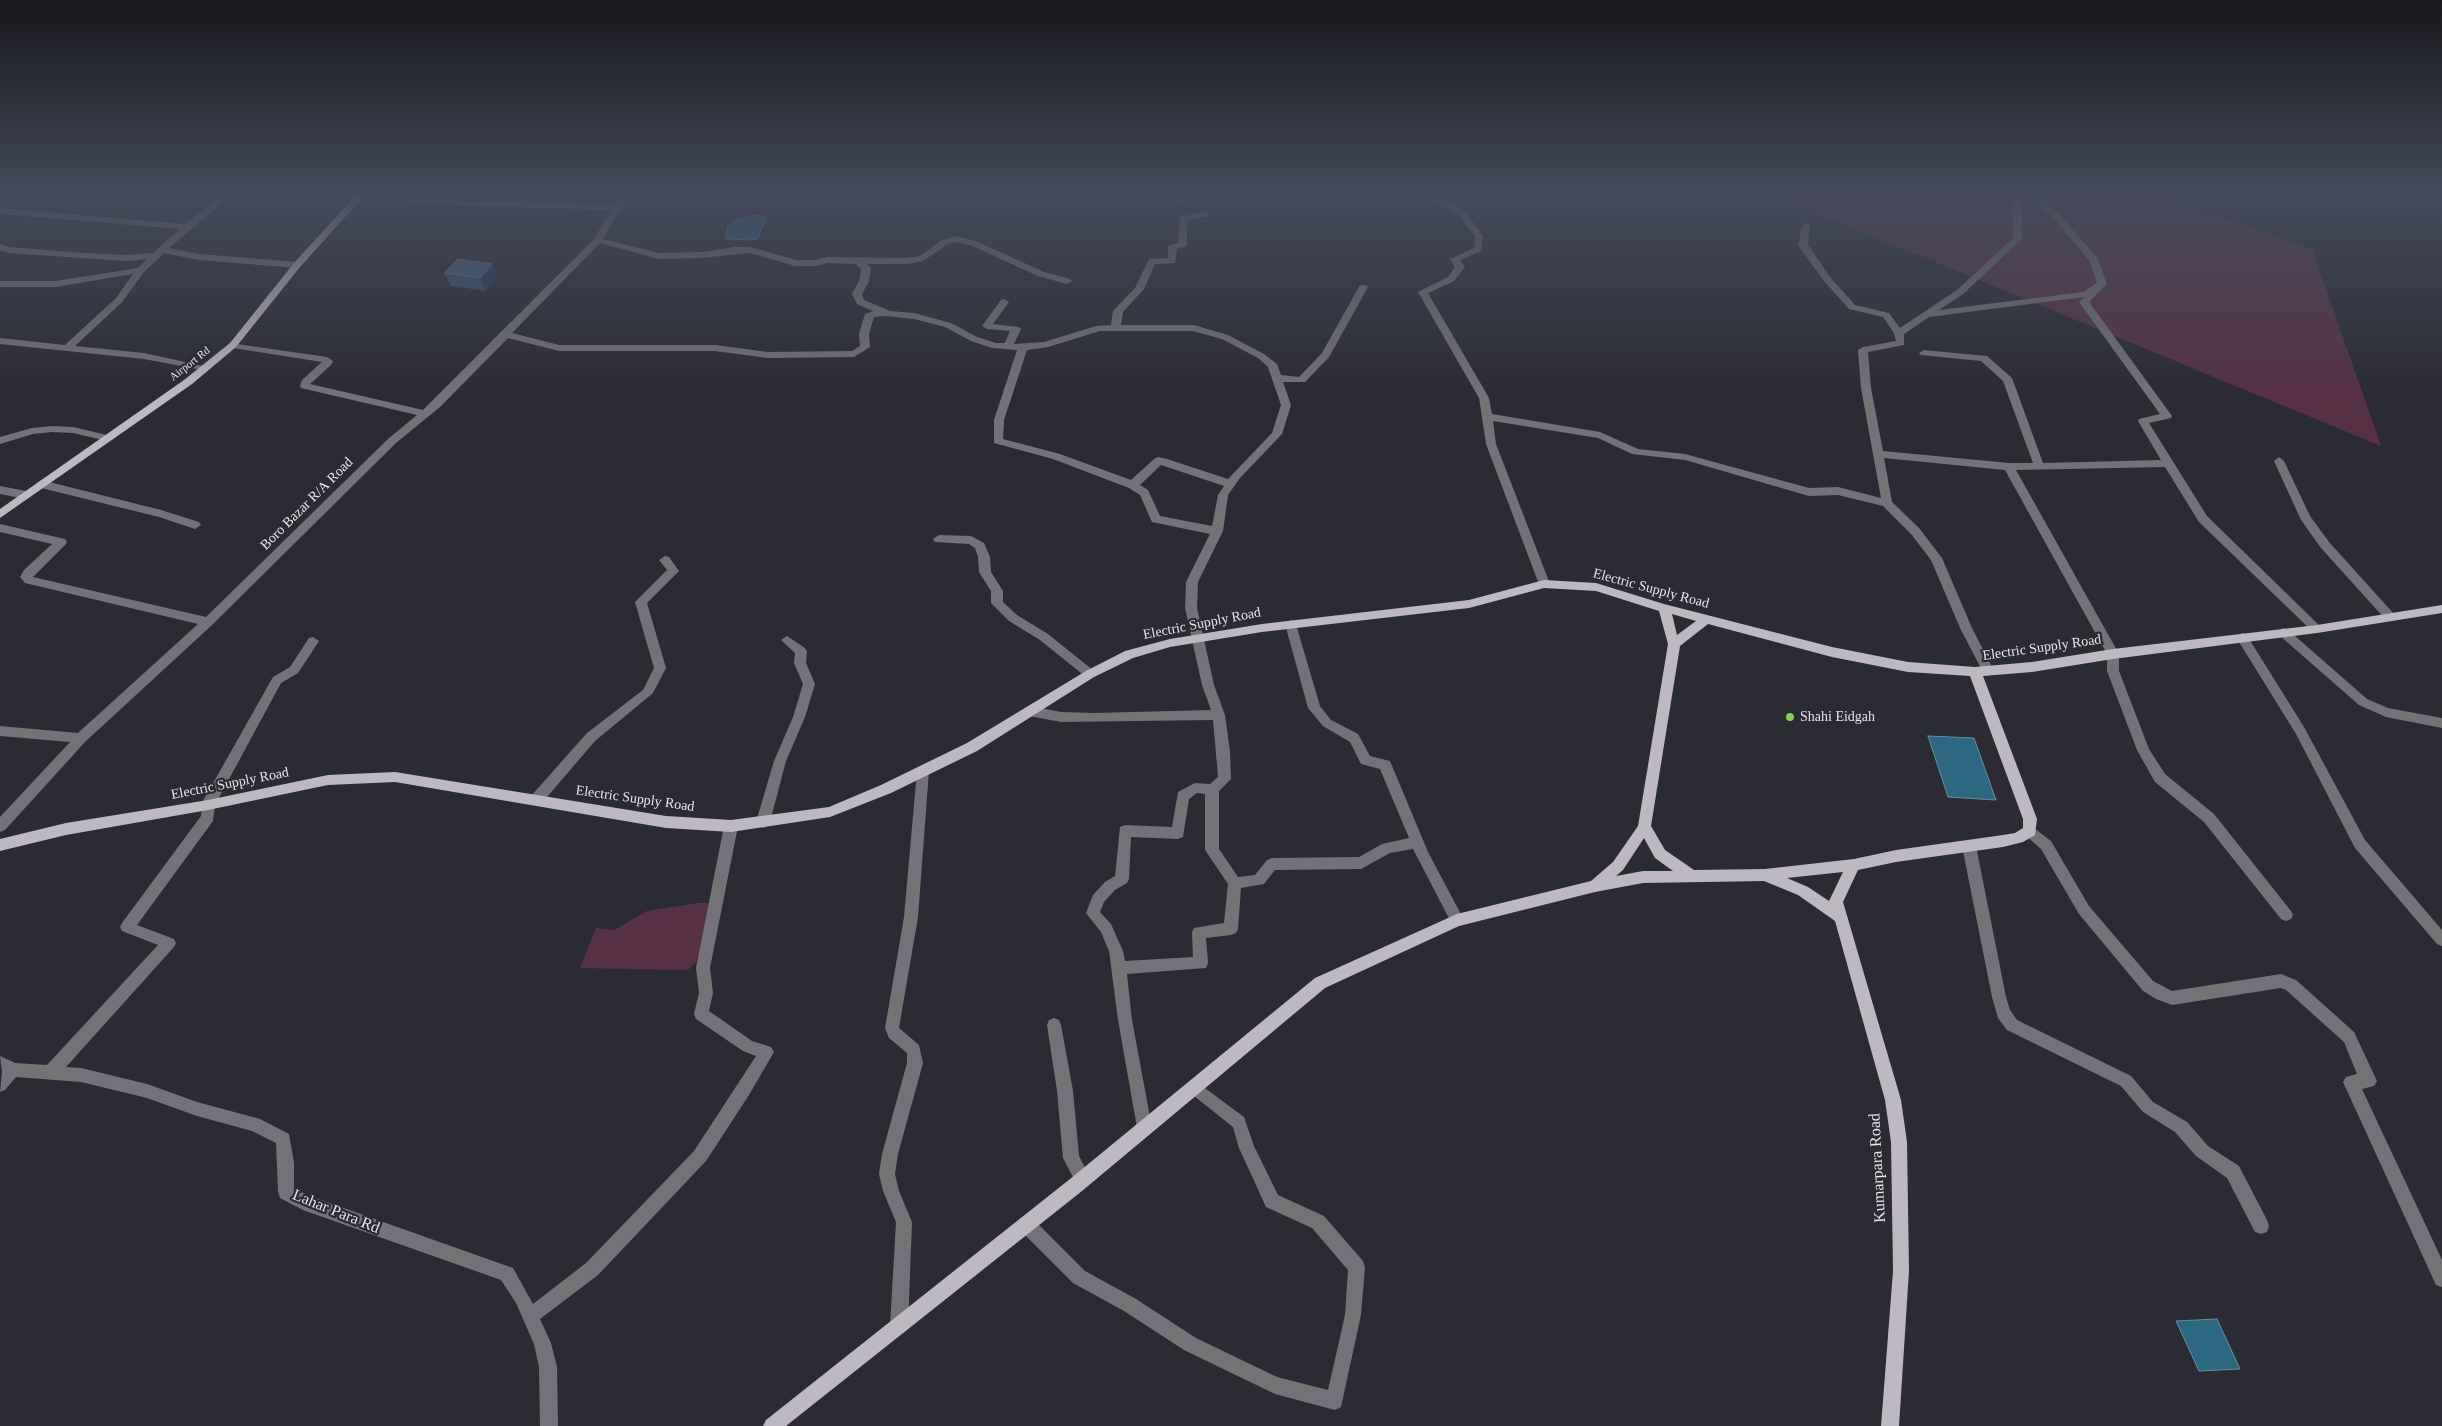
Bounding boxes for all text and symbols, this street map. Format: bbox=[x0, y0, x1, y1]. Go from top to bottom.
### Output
street label: Airport Rd bbox=[167, 344, 213, 384]
street label: Boro Bazar R/A Road bbox=[257, 454, 357, 554]
street label: Electric Supply Road bbox=[1591, 565, 1711, 613]
street label: Electric Supply Road bbox=[1142, 604, 1262, 644]
street label: Electric Supply Road bbox=[1982, 631, 2102, 665]
place label: Shahi Eidgah bbox=[1800, 709, 1875, 725]
marker: Shahi Eidgah bbox=[1784, 711, 1796, 723]
street label: Electric Supply Road bbox=[170, 764, 290, 804]
street label: Electric Supply Road bbox=[575, 782, 695, 816]
street label: Kumarpara Road bbox=[1866, 1113, 1890, 1223]
street label: Lahar Para Rd bbox=[290, 1186, 382, 1238]

